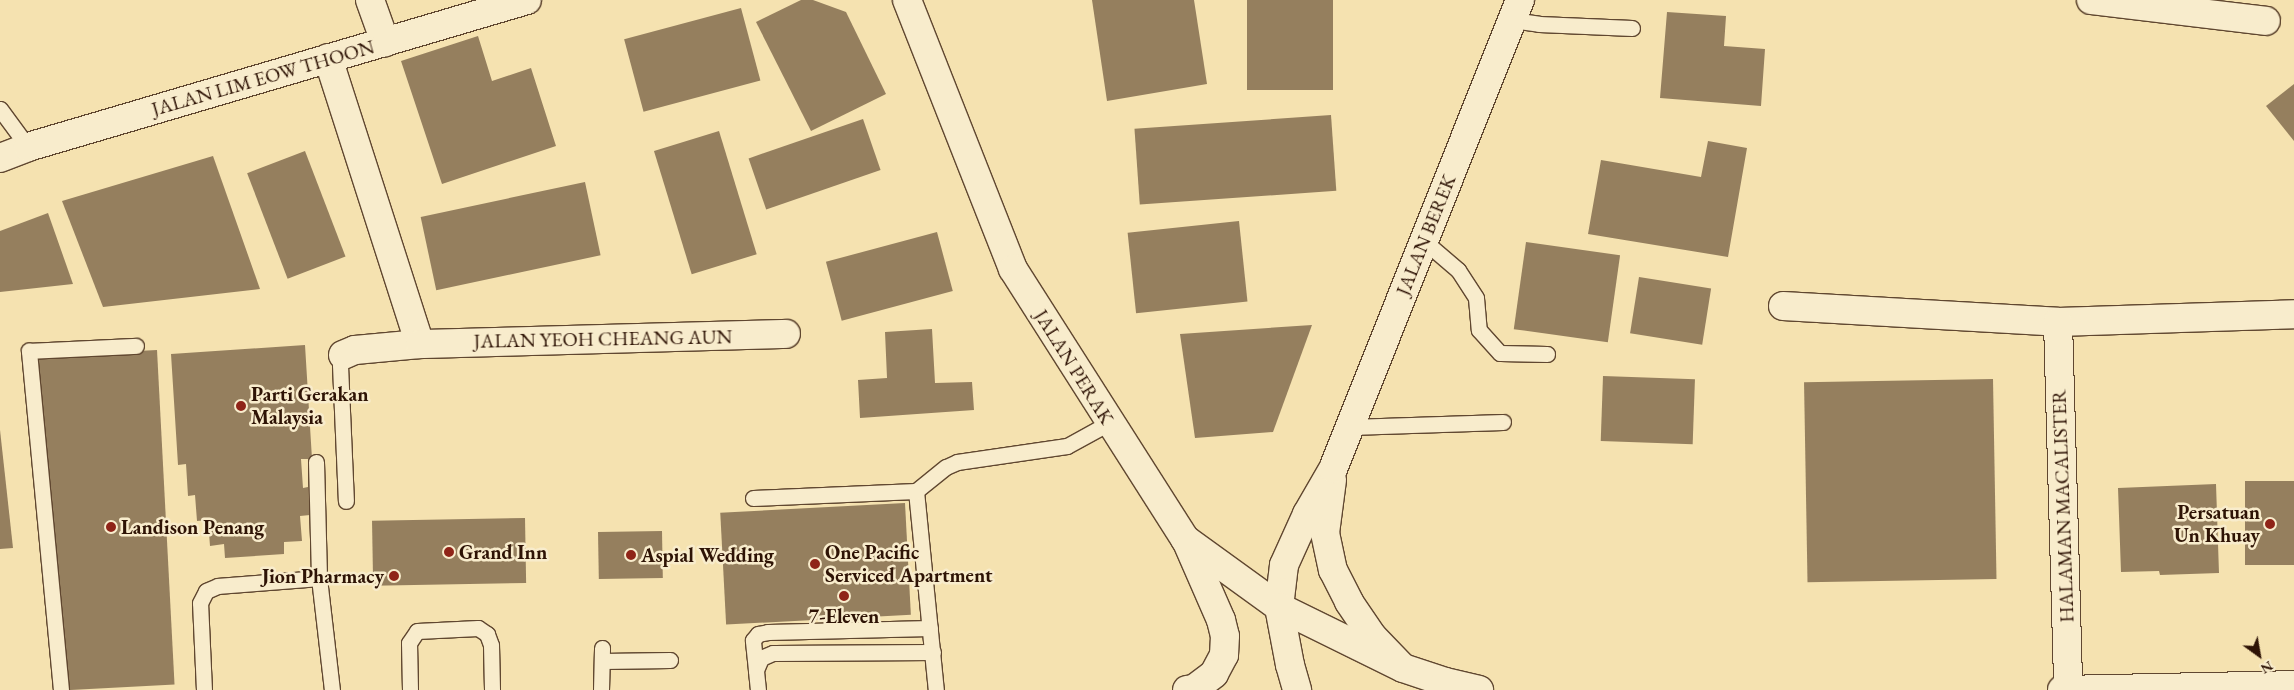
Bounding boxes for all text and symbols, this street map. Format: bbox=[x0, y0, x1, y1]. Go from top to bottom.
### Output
street label: JALAN LIM EOW THOON bbox=[149, 35, 377, 121]
street label: JALAN BEREK bbox=[1391, 171, 1461, 299]
street label: JALAN PERAK bbox=[1029, 305, 1119, 429]
street label: JALAN YEOH CHEANG AUN bbox=[473, 325, 733, 353]
place label: Parti Gerakan Malaysia bbox=[251, 382, 369, 429]
street label: HALAMAN MACALISTER bbox=[2047, 389, 2079, 623]
marker: Parti Gerakan Malaysia bbox=[235, 400, 247, 412]
place label: Persatuan Un Khuay bbox=[2174, 500, 2260, 547]
place label: Landison Penang bbox=[121, 515, 264, 539]
marker: Persatuan Un Khuay bbox=[2264, 518, 2276, 530]
marker: Landison Penang bbox=[105, 521, 117, 533]
place label: Grand Inn bbox=[459, 540, 547, 564]
place label: One Pacific Serviced Apartment bbox=[825, 540, 992, 587]
place label: Aspial Wedding bbox=[641, 543, 774, 567]
marker: Grand Inn bbox=[443, 546, 455, 558]
marker: Aspial Wedding bbox=[625, 549, 637, 561]
marker: One Pacific Serviced Apartment bbox=[809, 558, 821, 570]
place label: Jion Pharmacy bbox=[262, 564, 384, 588]
marker: Jion Pharmacy bbox=[388, 570, 400, 582]
marker: 7-Eleven bbox=[838, 590, 850, 602]
place label: 7-Eleven bbox=[809, 604, 879, 628]
north arrow bbox=[2234, 630, 2284, 680]
text: N bbox=[2257, 657, 2277, 678]

